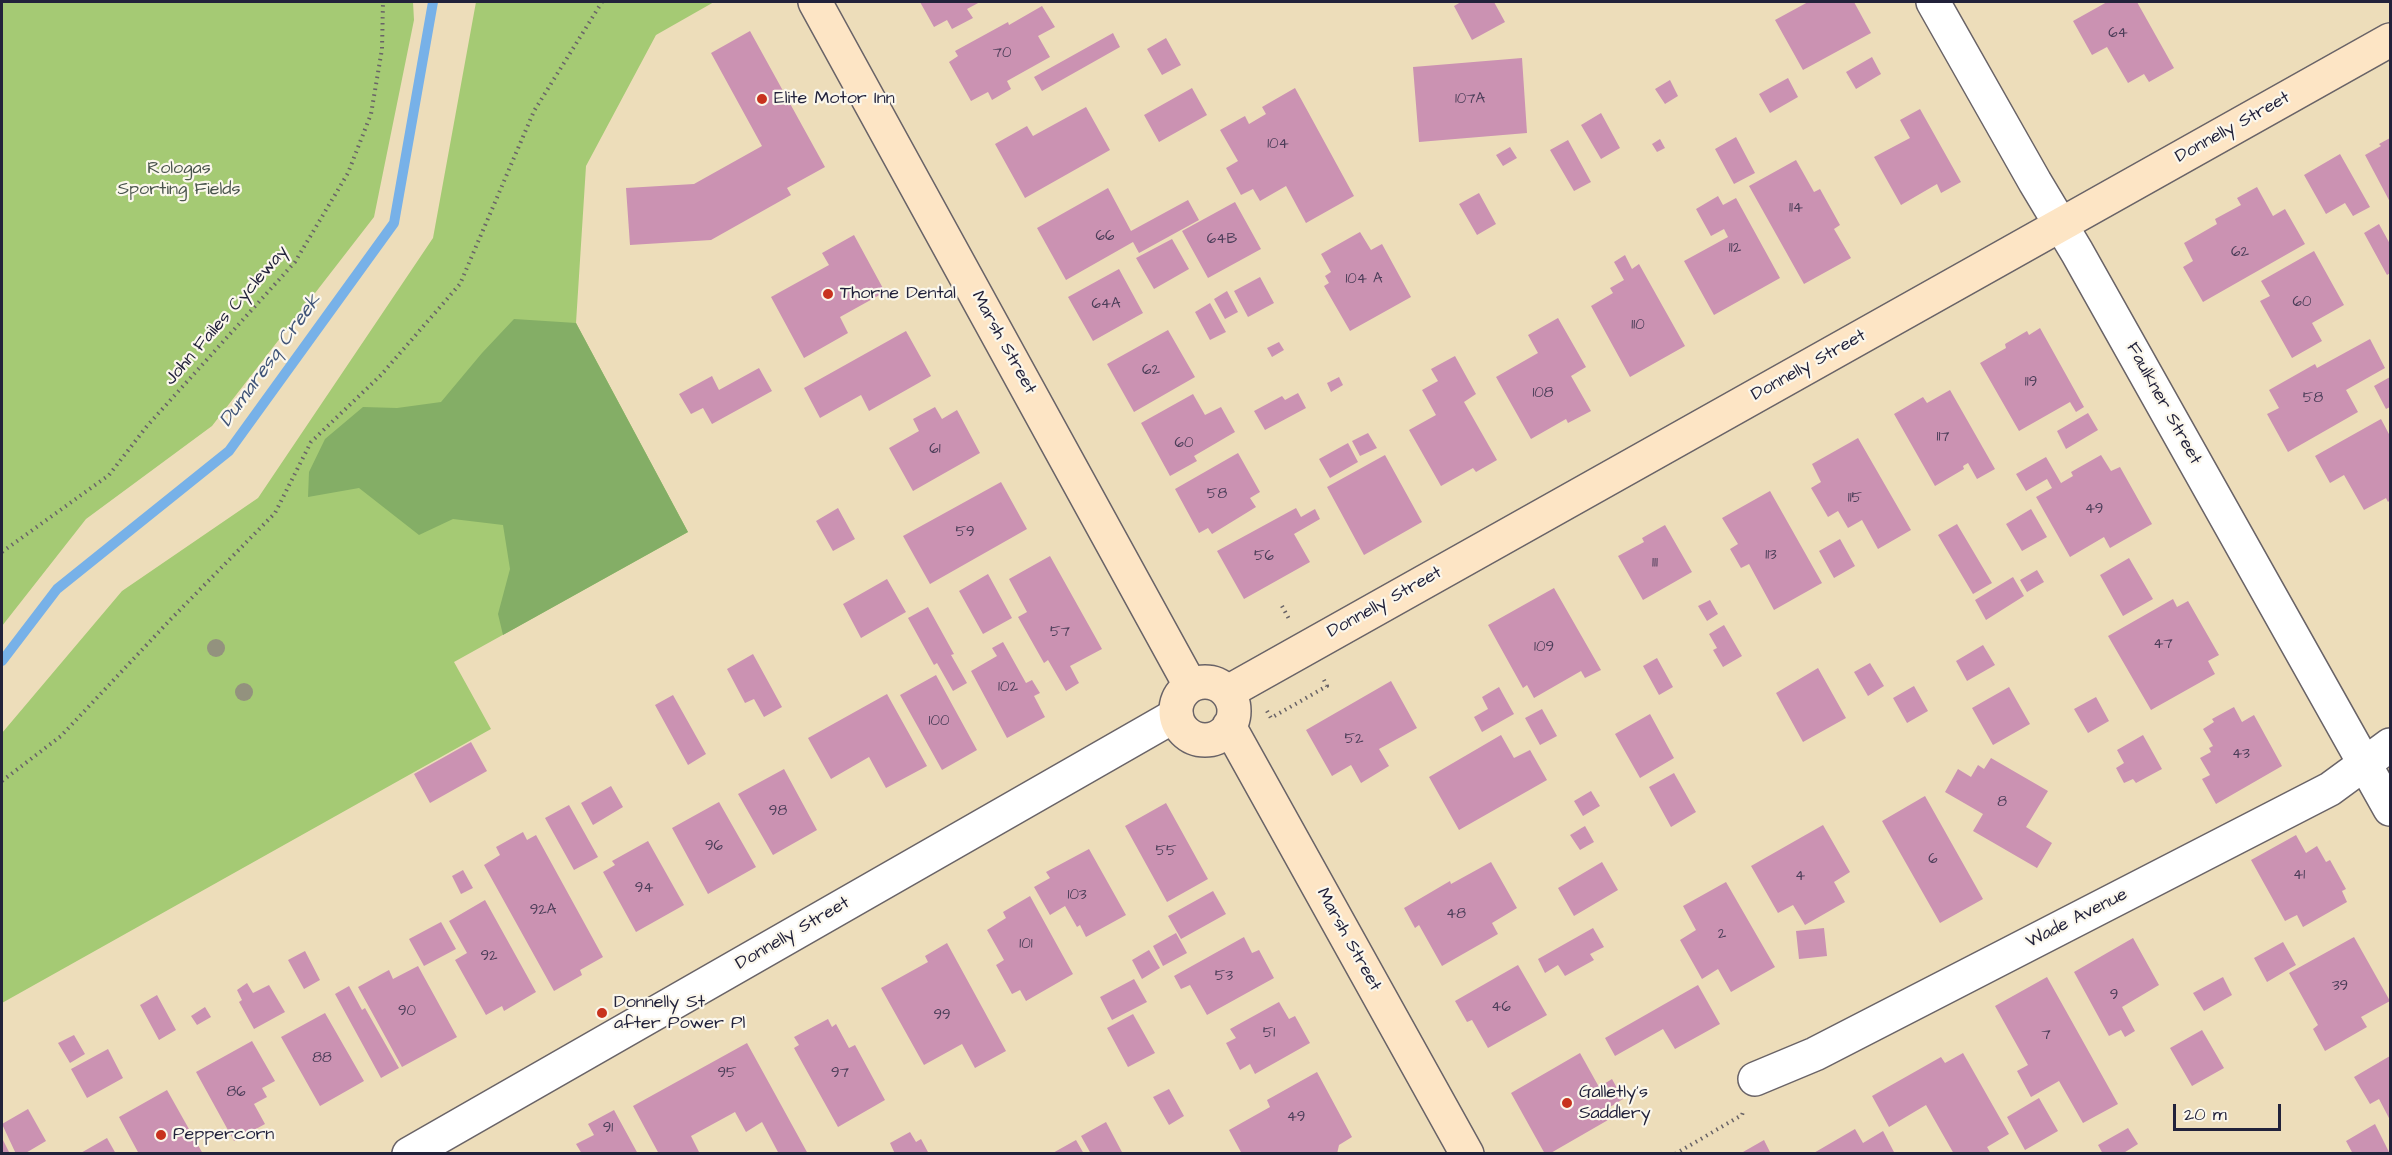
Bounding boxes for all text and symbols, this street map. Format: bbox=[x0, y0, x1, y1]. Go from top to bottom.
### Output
house number: 64 bbox=[2108, 25, 2128, 43]
house number: 70 bbox=[993, 45, 1011, 63]
place label: Elite Motor Inn bbox=[774, 88, 895, 110]
street label: Donnelly Street bbox=[2172, 88, 2294, 168]
house number: 107A bbox=[1455, 91, 1485, 109]
marker: Elite Motor Inn bbox=[755, 92, 769, 106]
house number: 104 bbox=[1267, 136, 1289, 154]
park label: Rologas Sporting Fields bbox=[117, 158, 241, 201]
house number: 114 bbox=[1789, 200, 1803, 218]
house number: 66 bbox=[1096, 228, 1114, 246]
house number: 64B bbox=[1207, 231, 1237, 249]
house number: 112 bbox=[1729, 240, 1741, 258]
street label: John Failes Cycleway bbox=[160, 242, 294, 390]
house number: 62 bbox=[2231, 244, 2249, 262]
house number: 104 A bbox=[1345, 271, 1383, 289]
place label: Thorne Dental bbox=[840, 283, 956, 305]
marker: Thorne Dental bbox=[821, 287, 835, 301]
street label: Marsh Street bbox=[966, 288, 1040, 398]
water label: Dumaresq Creek bbox=[215, 290, 327, 432]
house number: 60 bbox=[2293, 294, 2311, 312]
house number: 64A bbox=[1091, 296, 1121, 314]
house number: 110 bbox=[1631, 317, 1645, 335]
street label: Donnelly Street bbox=[1748, 326, 1870, 406]
street label: Faulkner Street bbox=[2121, 339, 2205, 469]
house number: 62 bbox=[1142, 362, 1160, 380]
house number: 119 bbox=[2025, 374, 2037, 392]
house number: 108 bbox=[1532, 385, 1554, 403]
house number: 58 bbox=[2303, 390, 2323, 408]
house number: 117 bbox=[1936, 429, 1950, 447]
house number: 60 bbox=[1175, 435, 1193, 453]
house number: 61 bbox=[929, 441, 941, 459]
house number: 58 bbox=[1207, 486, 1227, 504]
house number: 115 bbox=[1848, 490, 1862, 508]
house number: 49 bbox=[2085, 501, 2103, 519]
house number: 59 bbox=[955, 524, 975, 542]
house number: 113 bbox=[1765, 547, 1777, 565]
house number: 56 bbox=[1254, 548, 1274, 566]
house number: 111 bbox=[1652, 555, 1658, 573]
street label: Donnelly Street bbox=[1324, 563, 1446, 643]
house number: 57 bbox=[1050, 624, 1070, 642]
house number: 47 bbox=[2153, 636, 2173, 654]
house number: 109 bbox=[1534, 639, 1554, 657]
house number: 102 bbox=[998, 679, 1018, 697]
house number: 100 bbox=[929, 713, 949, 731]
house number: 52 bbox=[1344, 731, 1364, 749]
house number: 43 bbox=[2232, 746, 2250, 764]
house number: 8 bbox=[1997, 794, 2007, 812]
house number: 98 bbox=[769, 803, 787, 821]
house number: 96 bbox=[705, 838, 723, 856]
house number: 55 bbox=[1155, 843, 1177, 861]
house number: 6 bbox=[1928, 851, 1938, 869]
house number: 41 bbox=[2293, 867, 2305, 885]
house number: 4 bbox=[1795, 868, 1805, 886]
house number: 94 bbox=[635, 880, 653, 898]
street label: Wade Avenue bbox=[2023, 884, 2131, 954]
street label: Marsh Street bbox=[1311, 885, 1385, 995]
house number: 103 bbox=[1067, 887, 1087, 905]
street label: Donnelly Street bbox=[732, 893, 854, 975]
house number: 92A bbox=[530, 902, 556, 920]
house number: 48 bbox=[1446, 906, 1466, 924]
house number: 2 bbox=[1718, 926, 1726, 944]
house number: 101 bbox=[1019, 936, 1033, 954]
house number: 92 bbox=[480, 948, 498, 966]
house number: 53 bbox=[1215, 968, 1233, 986]
house number: 39 bbox=[2332, 978, 2348, 996]
house number: 9 bbox=[2110, 987, 2118, 1005]
place label: Donnelly St after Power Pl bbox=[614, 992, 745, 1034]
house number: 46 bbox=[1491, 999, 1511, 1017]
house number: 90 bbox=[398, 1003, 416, 1021]
marker: Donnelly St after Power Pl bbox=[595, 1006, 609, 1020]
house number: 99 bbox=[933, 1007, 951, 1025]
house number: 51 bbox=[1263, 1025, 1275, 1043]
house number: 7 bbox=[2041, 1027, 2051, 1045]
house number: 88 bbox=[312, 1050, 332, 1068]
house number: 95 bbox=[717, 1065, 737, 1083]
house number: 97 bbox=[831, 1065, 849, 1083]
place label: Galletly's Saddlery bbox=[1579, 1082, 1651, 1124]
house number: 86 bbox=[226, 1084, 246, 1102]
scale bar bbox=[2176, 1092, 2284, 1130]
marker: Galletly's Saddlery bbox=[1560, 1096, 1574, 1110]
text: 20 m bbox=[2184, 1102, 2227, 1127]
house number: 49 bbox=[1287, 1109, 1305, 1127]
house number: 91 bbox=[603, 1120, 613, 1138]
place label: Peppercorn bbox=[173, 1124, 274, 1146]
marker: Peppercorn bbox=[154, 1128, 168, 1142]

